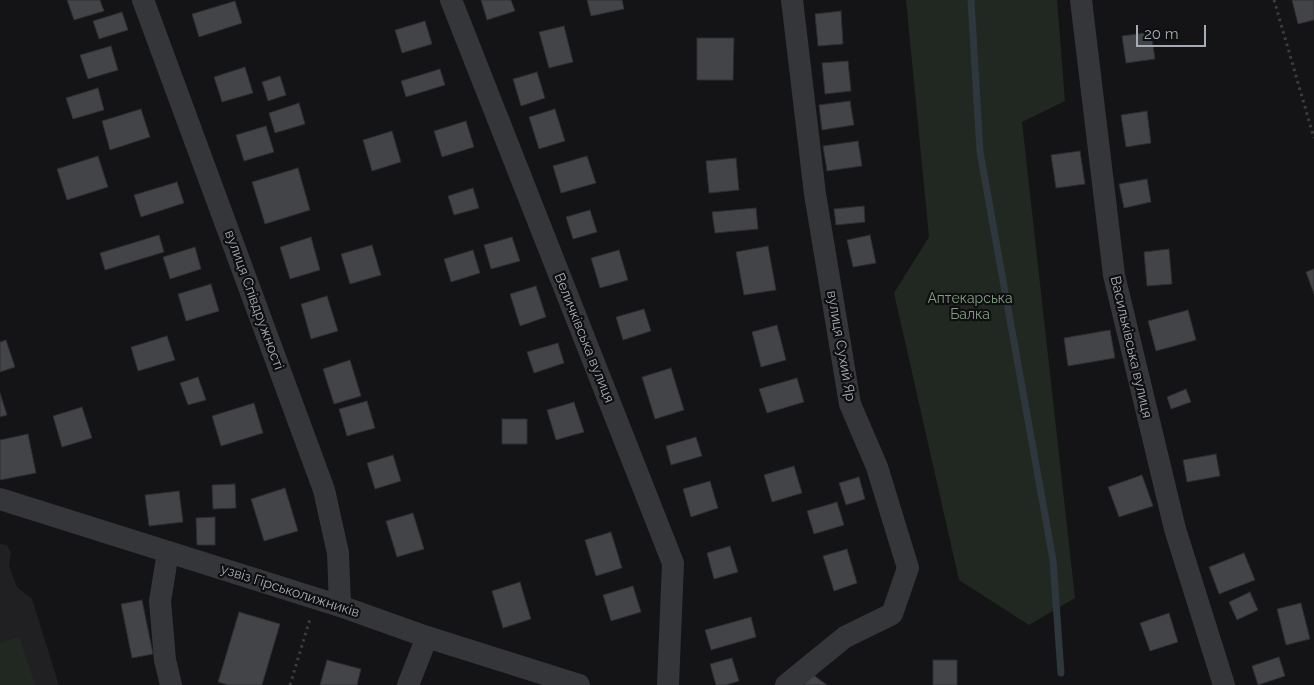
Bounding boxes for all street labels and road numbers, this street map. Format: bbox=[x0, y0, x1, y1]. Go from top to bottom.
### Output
street label: вулиця Співдружності bbox=[221, 228, 287, 372]
street label: Величківська вулиця bbox=[550, 271, 618, 405]
street label: Васильківська вулиця bbox=[1106, 274, 1156, 420]
street label: вулиця Сухий Яр bbox=[823, 289, 859, 403]
street label: узвіз Гірськолижників bbox=[219, 561, 361, 621]

